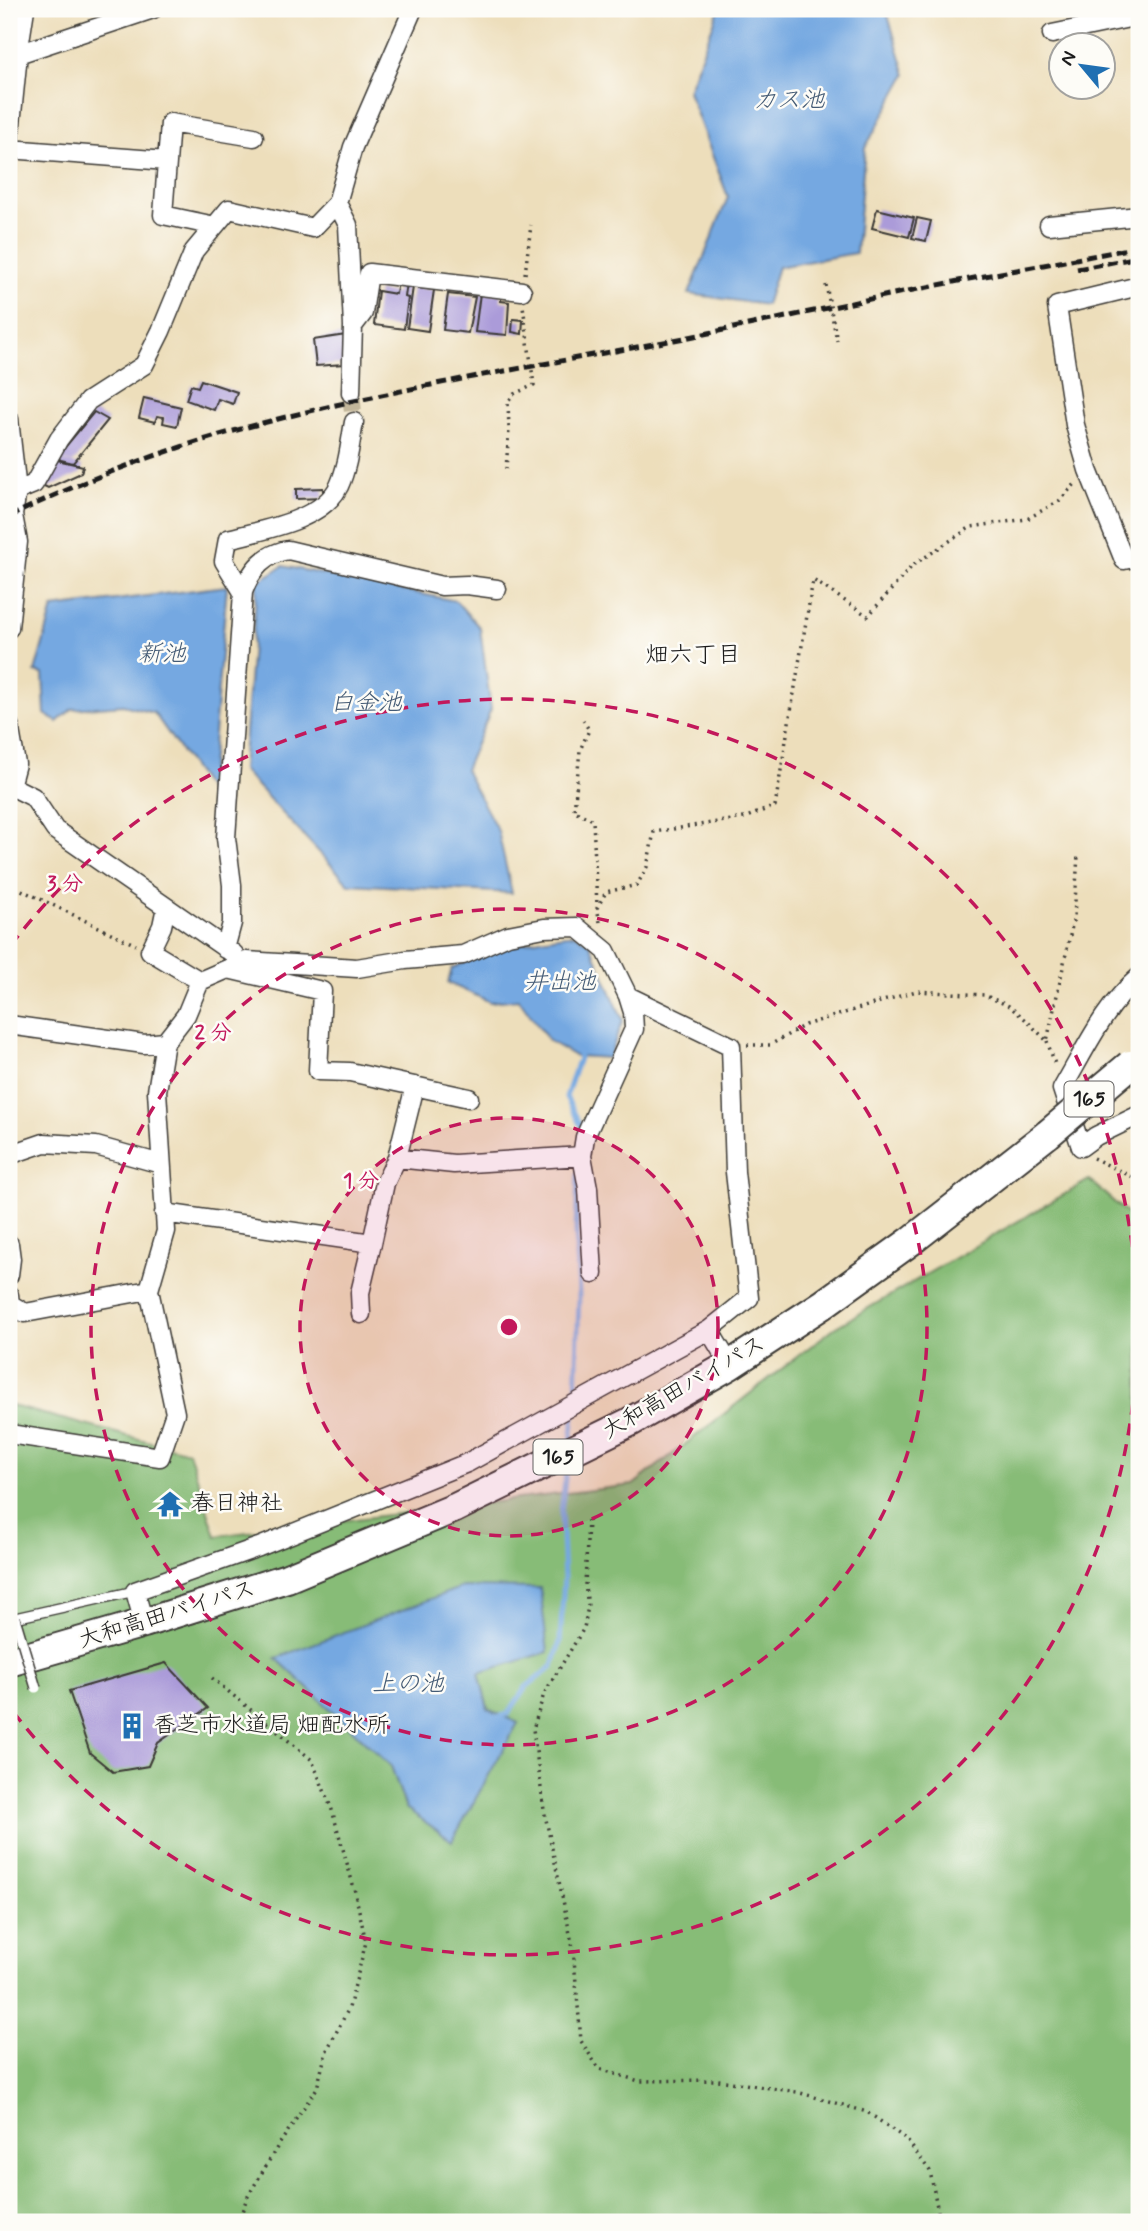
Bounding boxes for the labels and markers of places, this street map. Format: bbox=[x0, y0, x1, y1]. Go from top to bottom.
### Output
centre of rings bbox=[497, 1315, 521, 1339]
temple icon: 春日神社 bbox=[155, 1489, 185, 1519]
place label: 春日神社 bbox=[191, 1489, 283, 1519]
building icon: 香芝市水道局 畑配水所 bbox=[117, 1711, 147, 1741]
place label: 香芝市水道局 畑配水所 bbox=[153, 1711, 389, 1741]

